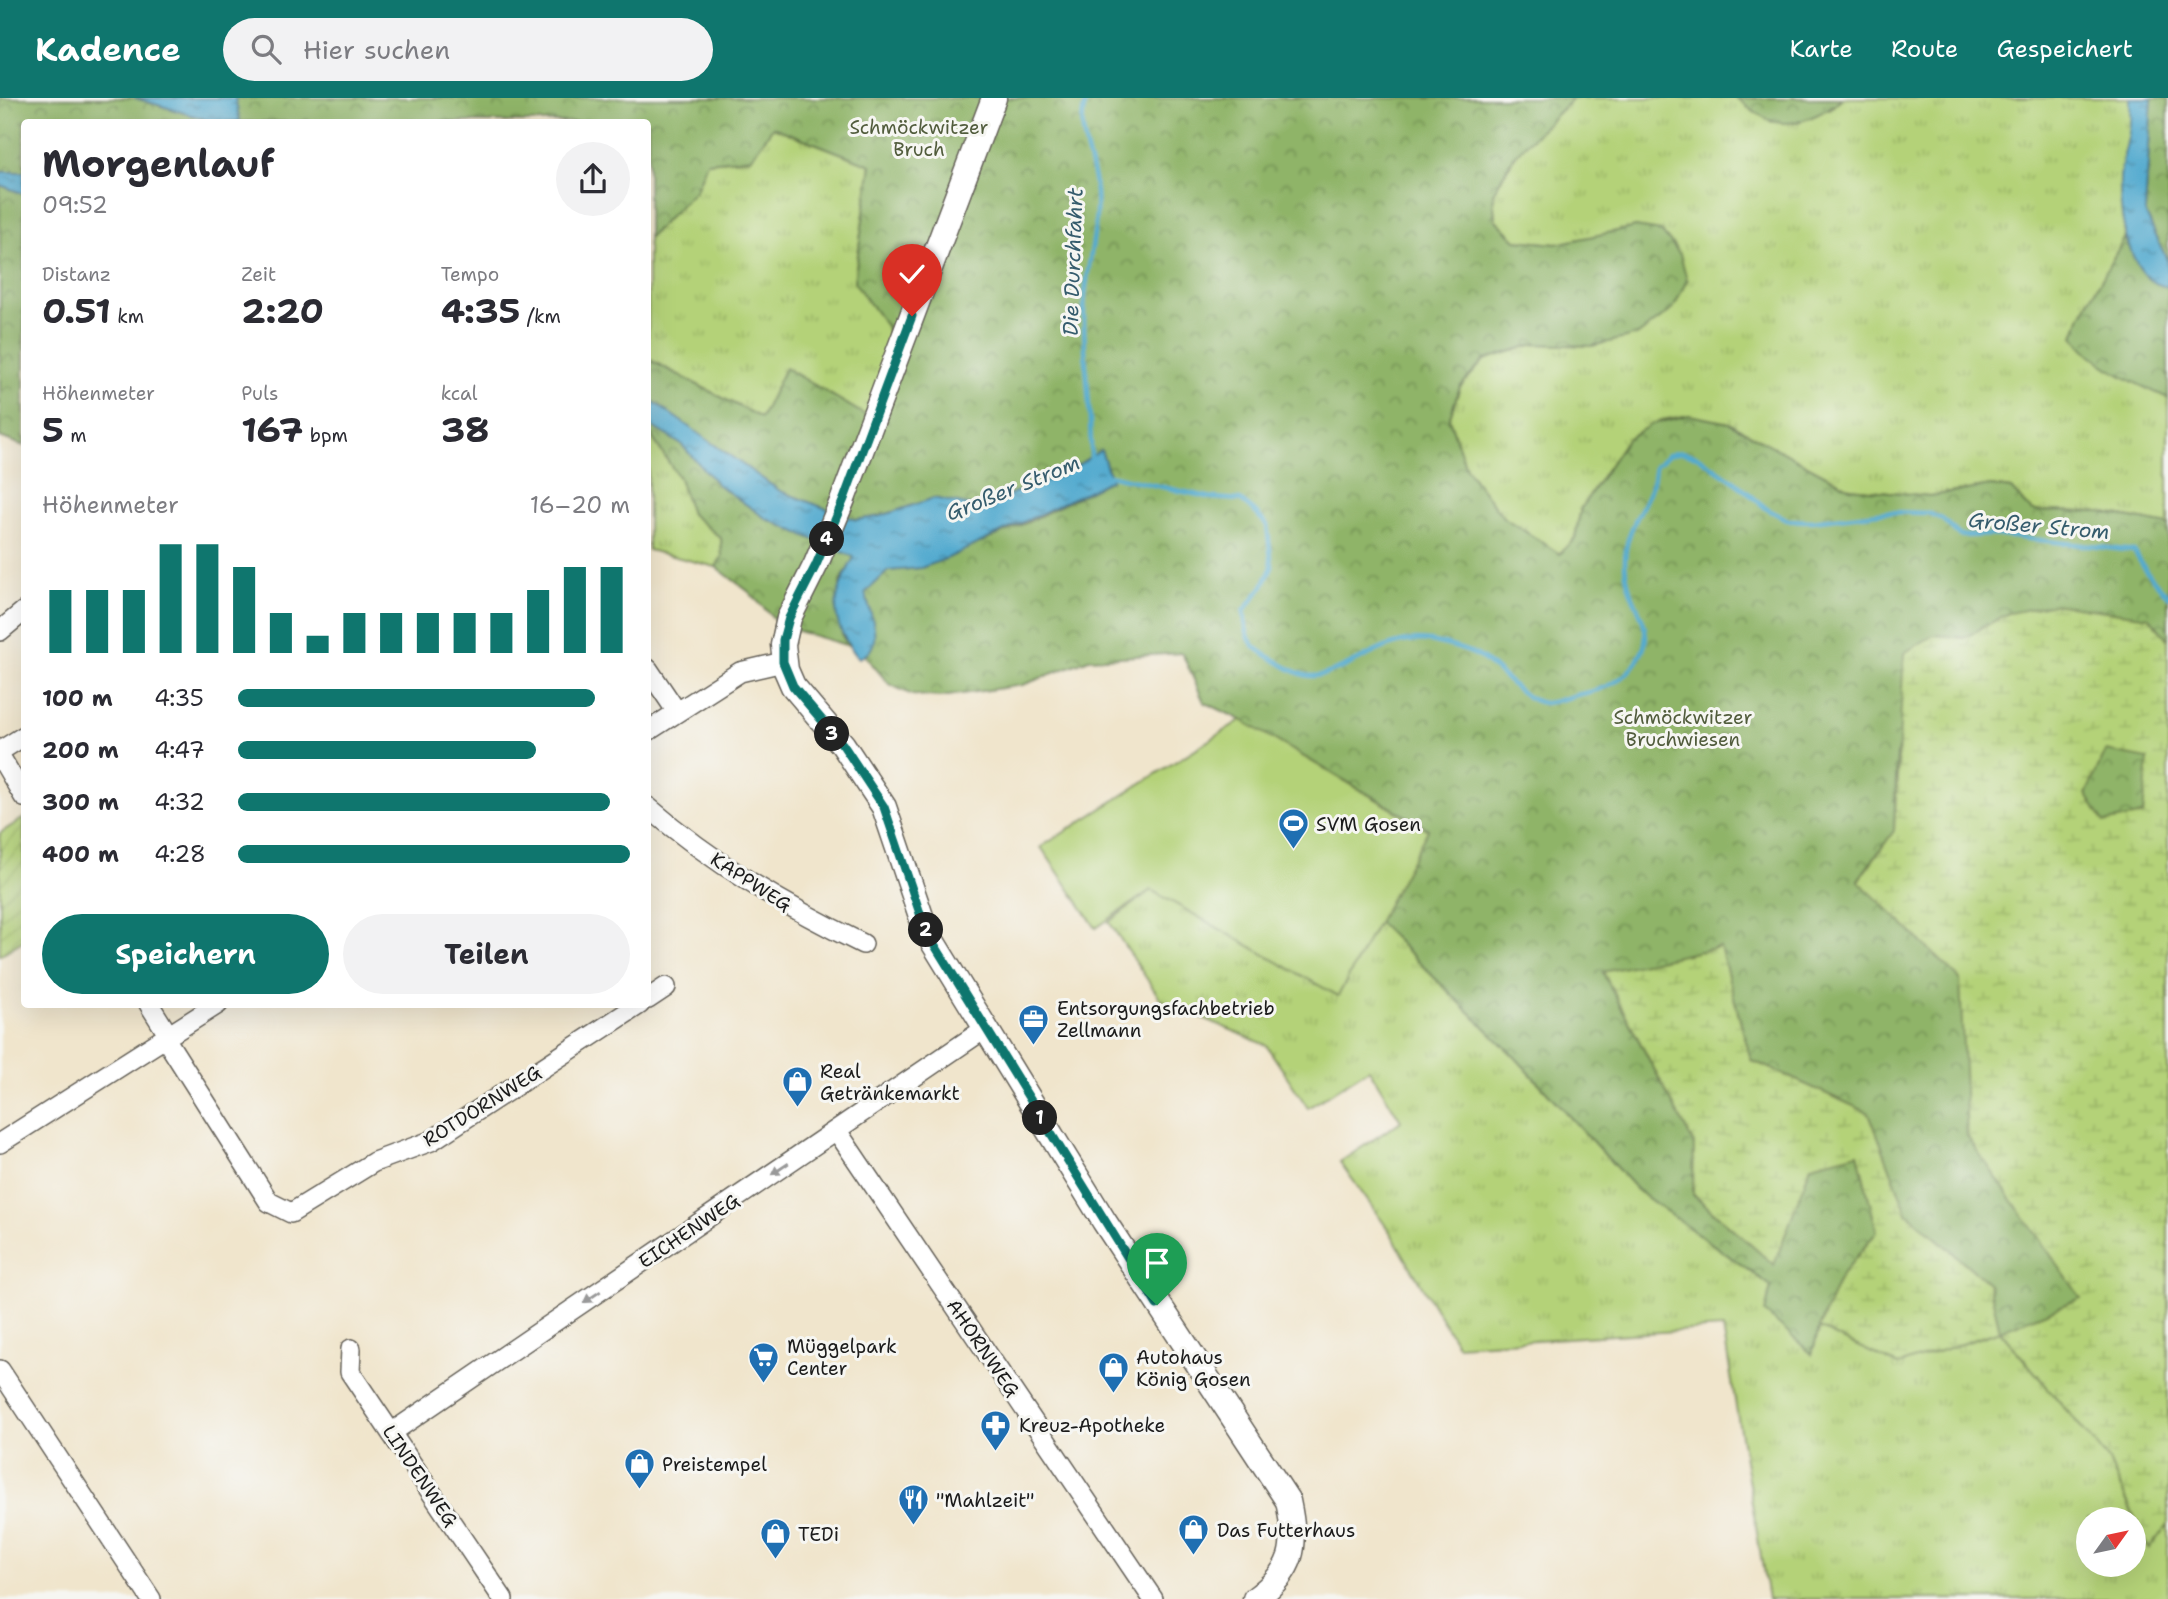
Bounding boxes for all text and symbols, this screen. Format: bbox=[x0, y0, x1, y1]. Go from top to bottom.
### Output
search box bbox=[223, 18, 713, 81]
text: Kadence bbox=[35, 27, 181, 72]
icon: search bbox=[247, 30, 285, 68]
text: Hier suchen bbox=[303, 32, 450, 67]
text: Karte bbox=[1789, 33, 1853, 65]
text: Route bbox=[1891, 33, 1958, 65]
text: Gespeichert bbox=[1996, 33, 2133, 65]
park label: Schmöckwitzer Bruch bbox=[850, 115, 988, 162]
text: Morgenlauf bbox=[42, 138, 275, 189]
button: share bbox=[556, 142, 630, 216]
water label: Die Durchfahrt bbox=[1056, 187, 1090, 337]
text: 09:52 bbox=[42, 190, 108, 220]
pin bbox=[882, 244, 942, 316]
icon: check bbox=[893, 255, 931, 293]
text: Distanz bbox=[42, 262, 111, 287]
text: Zeit bbox=[241, 262, 276, 287]
text: Tempo bbox=[441, 262, 499, 287]
text: 0.51 bbox=[42, 287, 111, 334]
text: 2:20 bbox=[241, 287, 324, 334]
text: 4:35 bbox=[441, 287, 520, 334]
text: km bbox=[111, 304, 144, 329]
text: /km bbox=[520, 304, 561, 329]
text: Höhenmeter bbox=[42, 381, 155, 406]
text: Puls bbox=[241, 381, 278, 406]
text: kcal bbox=[441, 381, 478, 406]
text: 5 bbox=[42, 406, 64, 453]
text: 167 bbox=[241, 406, 303, 453]
text: 38 bbox=[441, 406, 489, 453]
text: m bbox=[64, 423, 87, 448]
text: bpm bbox=[303, 423, 348, 448]
water label: Großer Strom bbox=[942, 448, 1084, 528]
text: Höhenmeter bbox=[42, 490, 179, 520]
text: 16–20 m bbox=[530, 490, 630, 520]
water label: Großer Strom bbox=[1967, 506, 2111, 546]
pin: 4 bbox=[810, 522, 844, 556]
text: 4 bbox=[820, 526, 833, 551]
text: 100 m bbox=[42, 683, 113, 713]
text: 4:35 bbox=[154, 683, 204, 713]
park label: Schmöckwitzer Bruchwiesen bbox=[1614, 705, 1752, 752]
pin: 3 bbox=[814, 716, 850, 752]
text: 3 bbox=[825, 721, 838, 746]
text: 200 m bbox=[42, 735, 119, 765]
text: 4:47 bbox=[154, 735, 205, 765]
text: 300 m bbox=[42, 787, 119, 817]
text: 4:32 bbox=[154, 787, 205, 817]
sports icon: SVM Gosen bbox=[1276, 807, 1310, 851]
place label: SVM Gosen bbox=[1316, 812, 1421, 837]
text: 400 m bbox=[42, 839, 119, 869]
text: 4:28 bbox=[154, 839, 206, 869]
street label: KAPPWEG bbox=[706, 847, 796, 917]
pin: 2 bbox=[908, 912, 944, 948]
button: Speichern bbox=[42, 914, 329, 994]
button: Teilen bbox=[343, 914, 630, 994]
text: 2 bbox=[919, 917, 932, 942]
place label: Entsorgungsfachbetrieb Zellmann bbox=[1057, 996, 1275, 1043]
office icon: Entsorgungsfachbetrieb Zellmann bbox=[1017, 1002, 1051, 1046]
place label: Real Getränkemarkt bbox=[820, 1059, 960, 1106]
street label: ROTDORNWEG bbox=[418, 1060, 546, 1152]
shop icon: Real Getränkemarkt bbox=[780, 1065, 814, 1109]
pin: 1 bbox=[1023, 1100, 1058, 1136]
text: 1 bbox=[1035, 1105, 1044, 1130]
one-way arrow bbox=[771, 1162, 789, 1176]
street label: EICHENWEG bbox=[634, 1188, 744, 1274]
pin bbox=[1127, 1233, 1187, 1305]
icon: arrive bbox=[1138, 1244, 1176, 1282]
one-way arrow bbox=[583, 1290, 601, 1304]
street label: AHORNWEG bbox=[941, 1294, 1025, 1402]
place label: Müggelpark Center bbox=[787, 1334, 897, 1381]
supermarket icon: Müggelpark Center bbox=[747, 1340, 781, 1384]
place label: Autohaus König Gosen bbox=[1136, 1345, 1251, 1392]
shop icon: Autohaus König Gosen bbox=[1096, 1351, 1130, 1395]
pharmacy icon: Kreuz-Apotheke bbox=[979, 1408, 1013, 1452]
place label: Kreuz-Apotheke bbox=[1019, 1413, 1165, 1438]
street label: LINDENWEG bbox=[377, 1420, 463, 1532]
shop icon: Preistempel bbox=[622, 1447, 656, 1491]
place label: Preistempel bbox=[662, 1452, 767, 1477]
restaurant icon: "Mahlzeit" bbox=[896, 1483, 930, 1527]
place label: "Mahlzeit" bbox=[936, 1488, 1034, 1513]
north arrow bbox=[2076, 1507, 2146, 1577]
map controls bbox=[2076, 1507, 2146, 1577]
shop icon: Das Futterhaus bbox=[1177, 1513, 1211, 1557]
shop icon: TEDi bbox=[758, 1517, 792, 1561]
place label: Das Futterhaus bbox=[1217, 1518, 1355, 1543]
place label: TEDi bbox=[798, 1522, 839, 1547]

